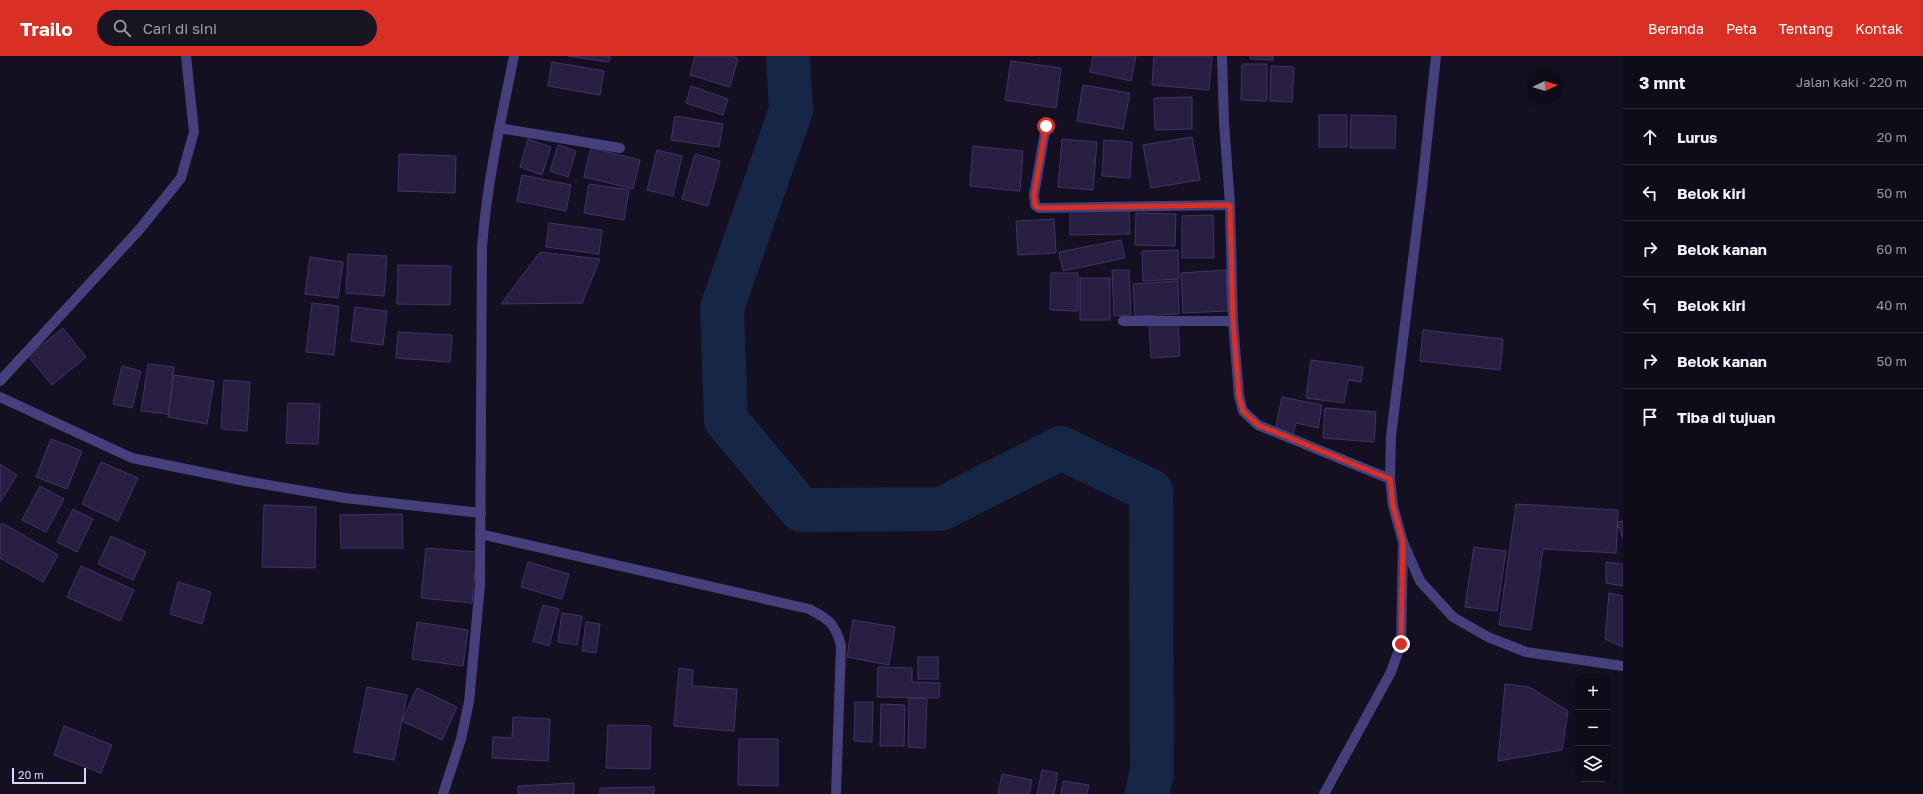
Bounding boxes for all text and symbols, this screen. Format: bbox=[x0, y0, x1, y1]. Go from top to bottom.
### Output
search box bbox=[97, 10, 377, 46]
text: Trailo bbox=[20, 17, 73, 40]
icon: search bbox=[111, 17, 133, 39]
text: Cari di sini bbox=[143, 19, 217, 37]
text: Beranda bbox=[1648, 20, 1704, 37]
text: Peta bbox=[1726, 20, 1757, 37]
text: Tentang bbox=[1779, 20, 1833, 37]
text: Kontak bbox=[1855, 20, 1903, 37]
north arrow bbox=[1527, 68, 1563, 104]
text: 3 mnt bbox=[1639, 72, 1686, 93]
text: Jalan kaki · 220 m bbox=[1796, 74, 1907, 90]
route start bbox=[1037, 117, 1055, 135]
icon: ahead bbox=[1639, 126, 1661, 148]
text: Lurus bbox=[1677, 128, 1718, 146]
text: 20 m bbox=[1877, 129, 1907, 145]
icon: left bbox=[1639, 182, 1661, 204]
text: Belok kiri bbox=[1677, 184, 1746, 202]
text: 50 m bbox=[1877, 185, 1907, 201]
icon: right bbox=[1639, 238, 1661, 260]
text: Belok kanan bbox=[1677, 240, 1767, 258]
text: 60 m bbox=[1876, 241, 1907, 257]
icon: left bbox=[1639, 294, 1661, 316]
text: Belok kiri bbox=[1677, 296, 1746, 314]
text: 40 m bbox=[1876, 297, 1907, 313]
icon: right bbox=[1639, 350, 1661, 372]
text: Belok kanan bbox=[1677, 352, 1767, 370]
text: 50 m bbox=[1877, 353, 1907, 369]
icon: arrive bbox=[1639, 406, 1661, 428]
text: Tiba di tujuan bbox=[1677, 408, 1775, 426]
route end bbox=[1392, 635, 1410, 653]
map controls bbox=[1575, 674, 1611, 782]
button: + bbox=[1575, 674, 1611, 710]
button: − bbox=[1575, 710, 1611, 746]
button: layers bbox=[1575, 746, 1611, 782]
scale bar bbox=[12, 766, 86, 785]
text: 20 m bbox=[18, 768, 44, 781]

